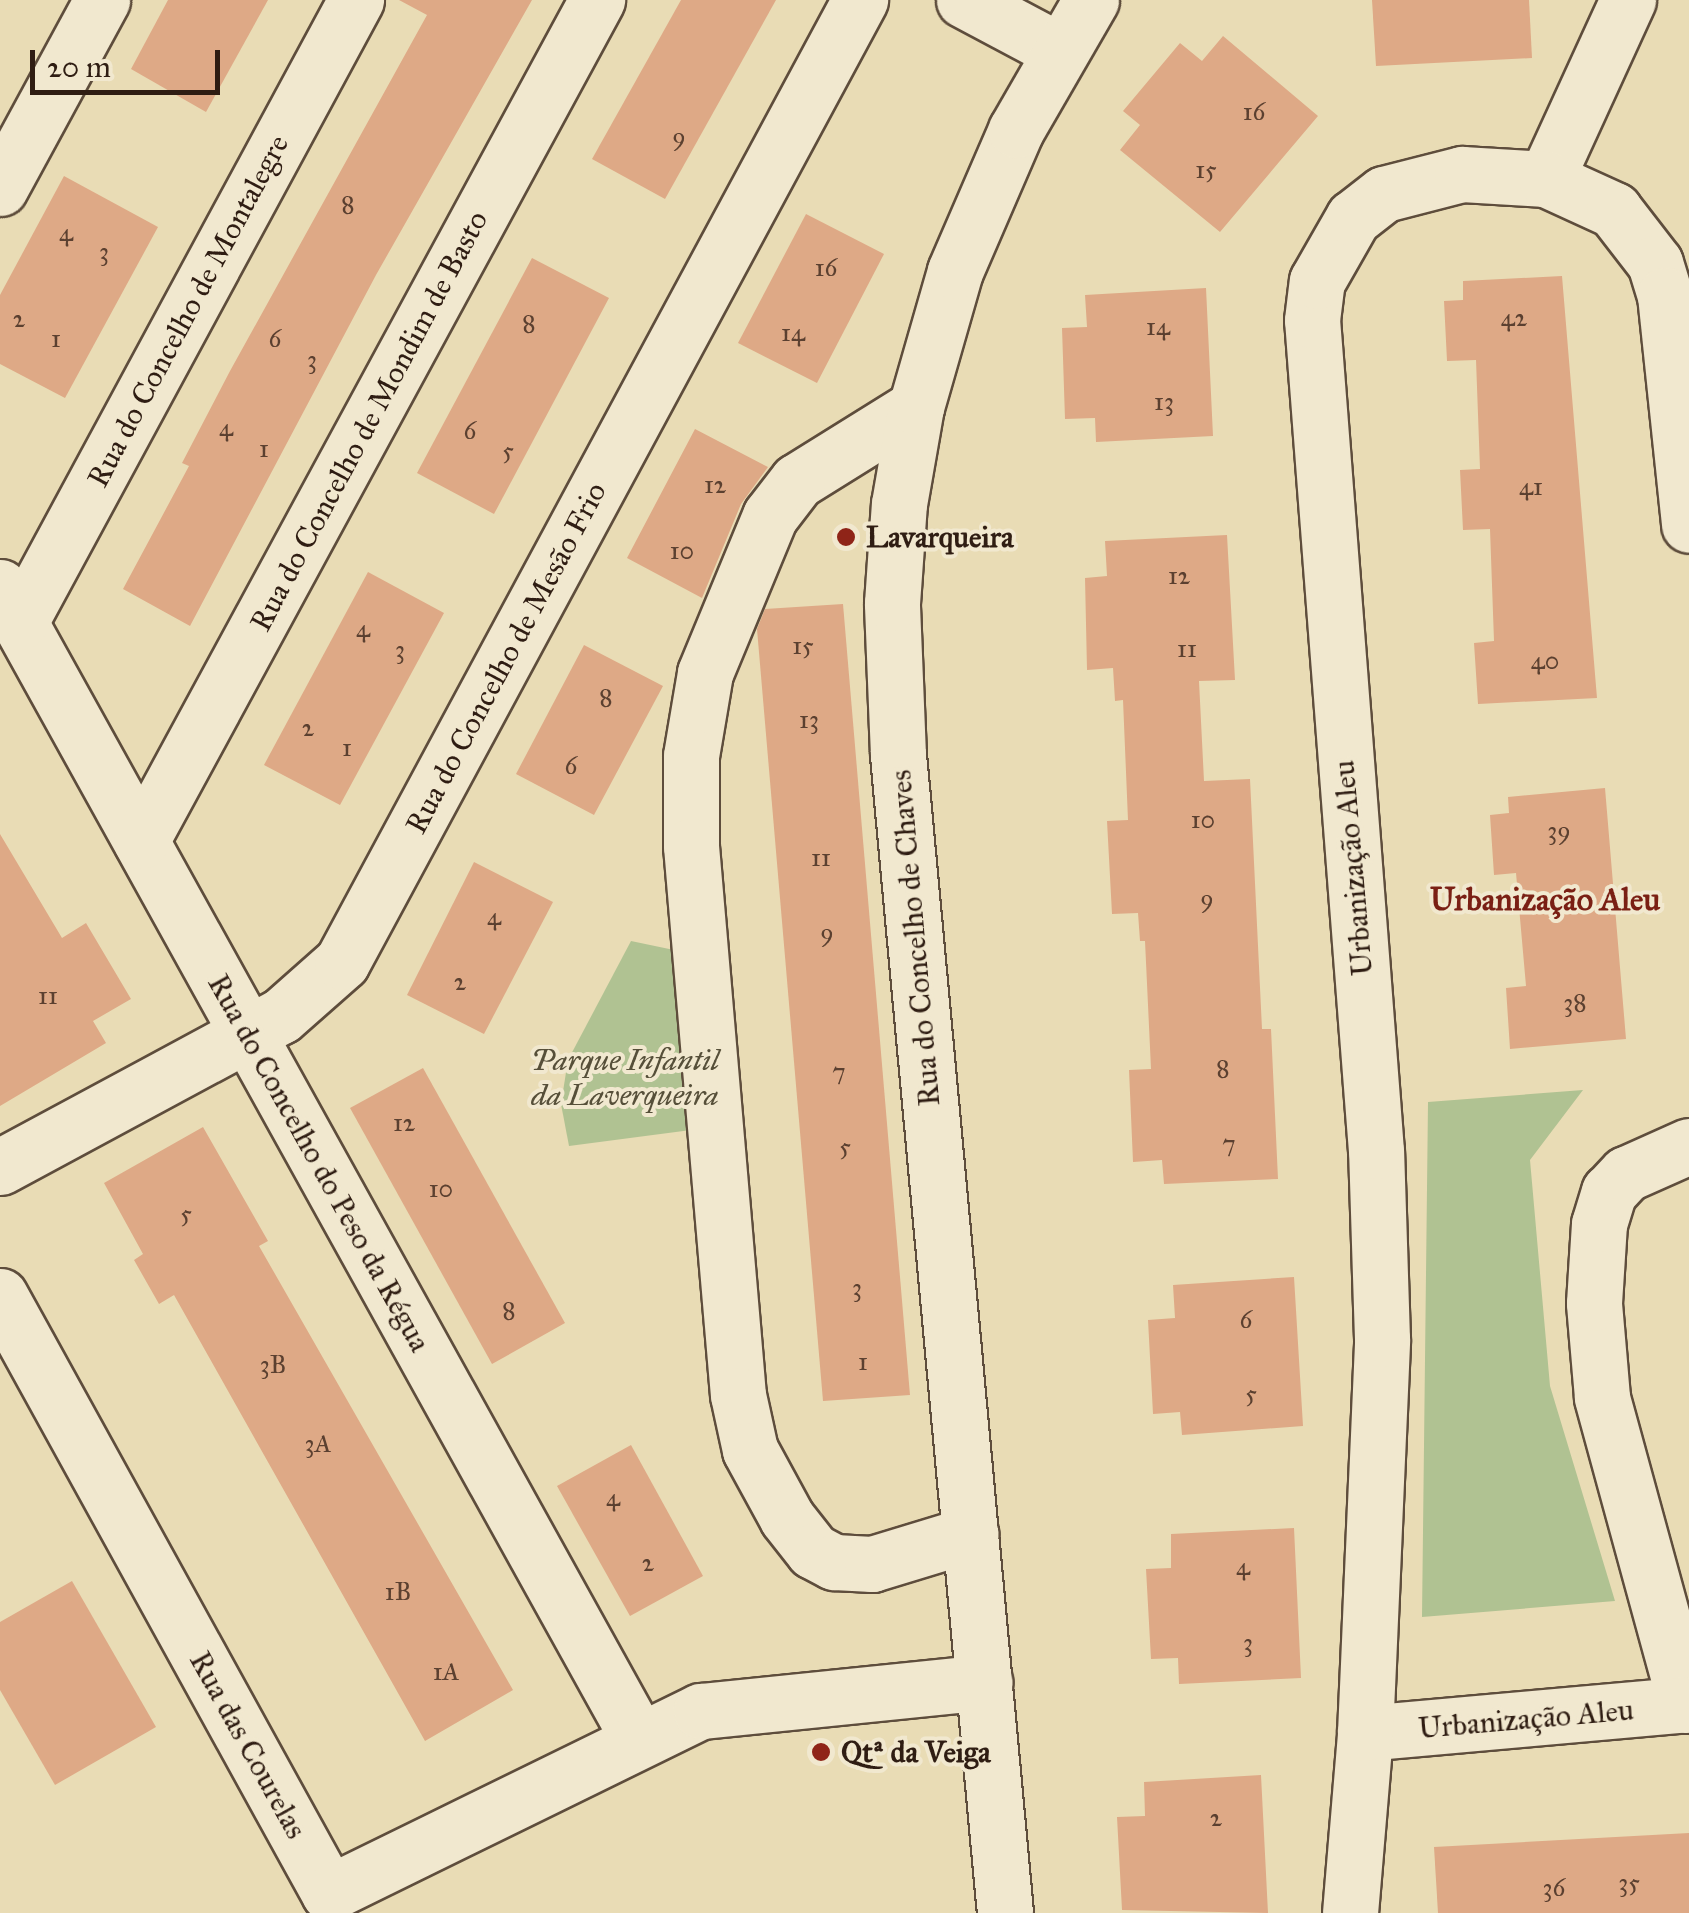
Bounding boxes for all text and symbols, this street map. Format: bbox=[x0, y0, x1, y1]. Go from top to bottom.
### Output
scale bar bbox=[35, 30, 225, 92]
text: 20 m bbox=[47, 49, 111, 85]
house number: 16 bbox=[1243, 97, 1265, 127]
house number: 9 bbox=[672, 122, 686, 152]
street label: Rua do Concelho de Montalegre bbox=[80, 129, 296, 493]
house number: 15 bbox=[1195, 155, 1217, 185]
house number: 8 bbox=[341, 190, 355, 220]
street label: Rua do Concelho de Mondim de Basto bbox=[243, 205, 495, 637]
house number: 4 bbox=[59, 218, 73, 248]
house number: 3 bbox=[99, 237, 109, 267]
house number: 16 bbox=[815, 253, 837, 283]
house number: 42 bbox=[1501, 303, 1527, 333]
house number: 2 bbox=[13, 304, 25, 334]
house number: 8 bbox=[522, 309, 536, 339]
house number: 14 bbox=[1146, 312, 1170, 342]
house number: 14 bbox=[781, 318, 805, 348]
house number: 1 bbox=[51, 324, 61, 354]
house number: 6 bbox=[269, 324, 281, 354]
house number: 3 bbox=[307, 345, 317, 375]
house number: 13 bbox=[1154, 387, 1174, 417]
house number: 4 bbox=[219, 413, 233, 443]
house number: 6 bbox=[464, 416, 476, 446]
house number: 1 bbox=[259, 434, 269, 464]
house number: 5 bbox=[502, 436, 514, 466]
house number: 12 bbox=[704, 470, 726, 500]
house number: 41 bbox=[1519, 472, 1543, 502]
street label: Rua do Concelho de Mesão Frio bbox=[398, 476, 614, 840]
place label: Lavarqueira bbox=[866, 519, 1014, 555]
marker: Lavarqueira bbox=[835, 526, 857, 548]
house number: 10 bbox=[670, 536, 694, 566]
house number: 12 bbox=[1168, 561, 1190, 591]
house number: 4 bbox=[356, 614, 370, 644]
house number: 15 bbox=[792, 631, 814, 661]
house number: 11 bbox=[1177, 634, 1197, 664]
house number: 3 bbox=[395, 635, 405, 665]
house number: 40 bbox=[1531, 646, 1559, 676]
house number: 8 bbox=[599, 683, 613, 713]
house number: 13 bbox=[799, 705, 819, 735]
house number: 2 bbox=[302, 713, 314, 743]
house number: 1 bbox=[342, 733, 352, 763]
house number: 6 bbox=[565, 751, 577, 781]
street label: Urbanização Aleu bbox=[1326, 759, 1380, 977]
street label: Rua do Concelho de Chaves bbox=[882, 768, 948, 1108]
house number: 10 bbox=[1191, 805, 1215, 835]
house number: 39 bbox=[1547, 816, 1571, 846]
house number: 11 bbox=[811, 843, 831, 873]
district label: Urbanização Aleu bbox=[1430, 881, 1660, 919]
house number: 9 bbox=[1200, 884, 1214, 914]
house number: 4 bbox=[487, 902, 501, 932]
house number: 9 bbox=[820, 918, 834, 948]
house number: 2 bbox=[454, 967, 466, 997]
street label: Rua do Concelho do Peso da Régua bbox=[200, 968, 438, 1358]
house number: 11 bbox=[38, 981, 58, 1011]
house number: 38 bbox=[1563, 988, 1587, 1018]
park label: Parque Infantil da Laverqueira bbox=[531, 1042, 719, 1112]
house number: 8 bbox=[1216, 1054, 1230, 1084]
house number: 7 bbox=[832, 1057, 846, 1087]
house number: 12 bbox=[393, 1108, 415, 1138]
house number: 7 bbox=[1222, 1129, 1236, 1159]
house number: 5 bbox=[839, 1132, 851, 1162]
house number: 10 bbox=[429, 1174, 453, 1204]
house number: 5 bbox=[180, 1199, 192, 1229]
house number: 3 bbox=[852, 1273, 862, 1303]
house number: 8 bbox=[502, 1296, 516, 1326]
house number: 6 bbox=[1240, 1305, 1252, 1335]
house number: 1 bbox=[858, 1347, 868, 1377]
house number: 3B bbox=[260, 1350, 286, 1380]
house number: 5 bbox=[1245, 1379, 1257, 1409]
house number: 3A bbox=[305, 1429, 331, 1459]
house number: 4 bbox=[606, 1483, 620, 1513]
house number: 2 bbox=[642, 1548, 654, 1578]
house number: 4 bbox=[1236, 1552, 1250, 1582]
house number: 1B bbox=[385, 1577, 411, 1607]
house number: 3 bbox=[1243, 1628, 1253, 1658]
street label: Rua das Courelas bbox=[182, 1645, 314, 1845]
house number: 1A bbox=[433, 1657, 459, 1687]
street label: Urbanização Aleu bbox=[1417, 1692, 1635, 1746]
place label: Qtª da Veiga bbox=[841, 1734, 991, 1770]
marker: Qtª da Veiga bbox=[810, 1741, 832, 1763]
house number: 2 bbox=[1210, 1803, 1222, 1833]
house number: 35 bbox=[1618, 1868, 1640, 1898]
house number: 36 bbox=[1543, 1873, 1565, 1903]

